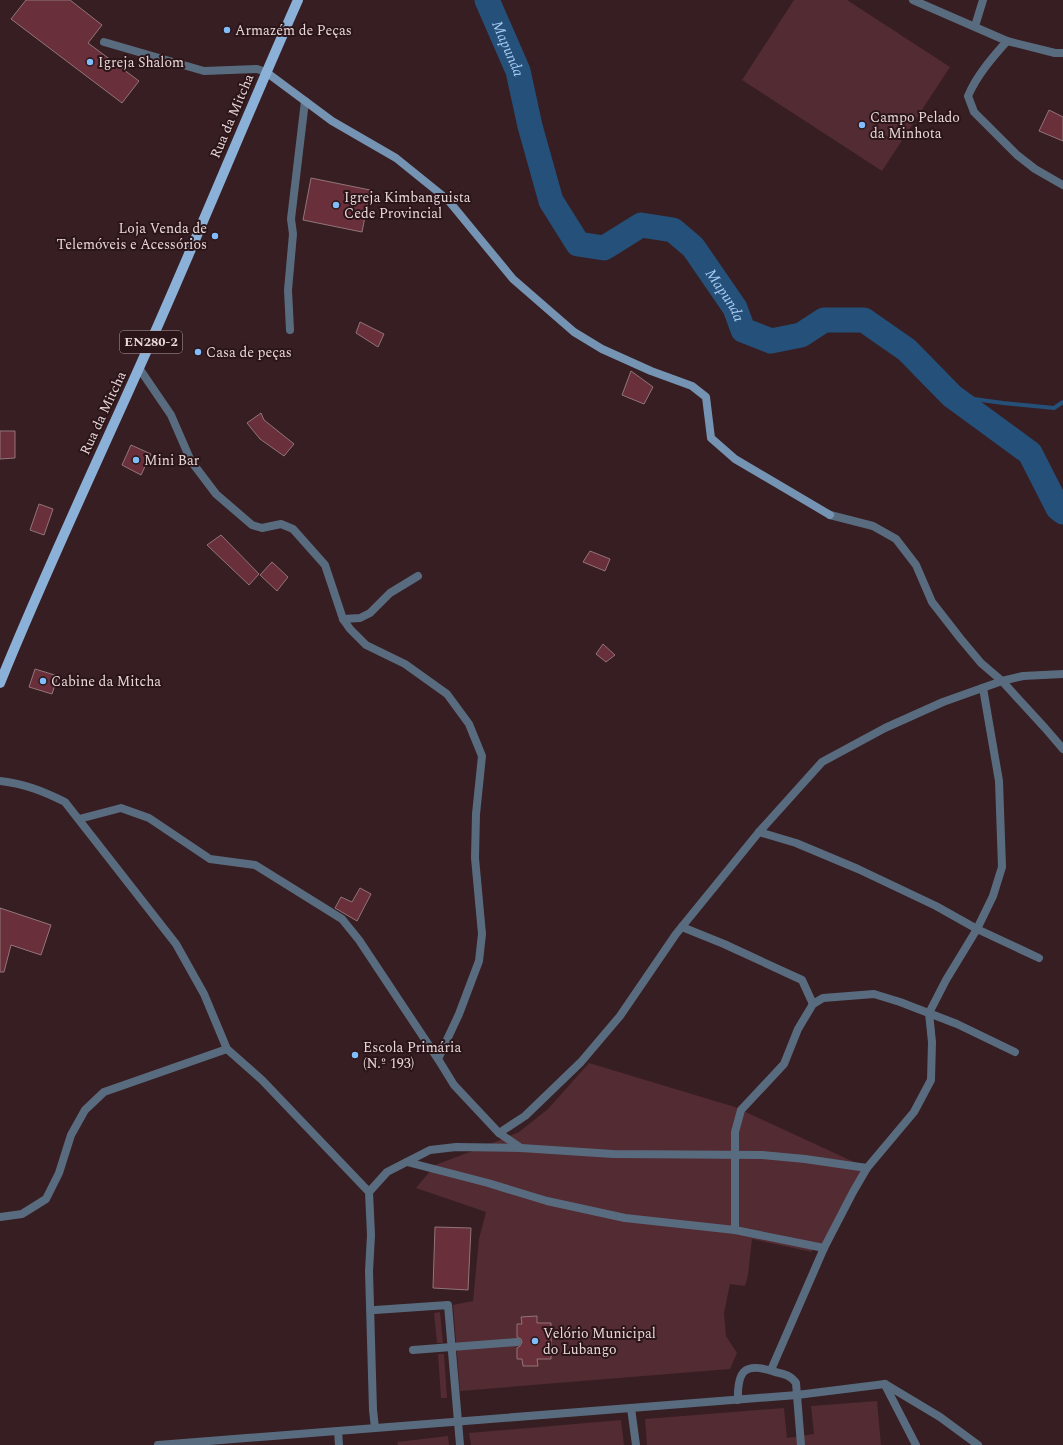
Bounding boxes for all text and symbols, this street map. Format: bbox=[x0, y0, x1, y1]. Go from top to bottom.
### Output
water label: Mapunda bbox=[486, 17, 530, 79]
place label: Armazém de Peças bbox=[235, 20, 352, 41]
marker: Armazém de Peças bbox=[222, 25, 232, 35]
place label: Igreja Shalom bbox=[98, 52, 184, 73]
marker: Igreja Shalom bbox=[85, 57, 95, 67]
street label: Rua da Mitcha bbox=[205, 70, 259, 162]
place label: Campo Pelado da Minhota bbox=[870, 107, 960, 144]
marker: Campo Pelado da Minhota bbox=[857, 120, 867, 130]
place label: Igreja Kimbanguista Cede Provincial bbox=[344, 187, 471, 224]
marker: Igreja Kimbanguista Cede Provincial bbox=[331, 200, 341, 210]
place label: Loja Venda de Telemóveis e Acessórios bbox=[57, 218, 207, 255]
marker: Loja Venda de Telemóveis e Acessórios bbox=[210, 231, 220, 241]
water label: Mapunda bbox=[700, 264, 751, 325]
road number: EN280-2 bbox=[120, 331, 182, 353]
place label: Casa de peças bbox=[206, 342, 292, 363]
marker: Casa de peças bbox=[193, 347, 203, 357]
street label: Rua da Mitcha bbox=[74, 368, 132, 458]
place label: Mini Bar bbox=[144, 450, 200, 471]
marker: Mini Bar bbox=[131, 455, 141, 465]
place label: Cabine da Mitcha bbox=[51, 671, 161, 692]
marker: Cabine da Mitcha bbox=[38, 676, 48, 686]
place label: Escola Primária (N.º 193) bbox=[363, 1037, 461, 1074]
marker: Escola Primária (N.º 193) bbox=[350, 1050, 360, 1060]
place label: Velório Municipal do Lubango bbox=[543, 1323, 656, 1360]
marker: Velório Municipal do Lubango bbox=[530, 1336, 540, 1346]

